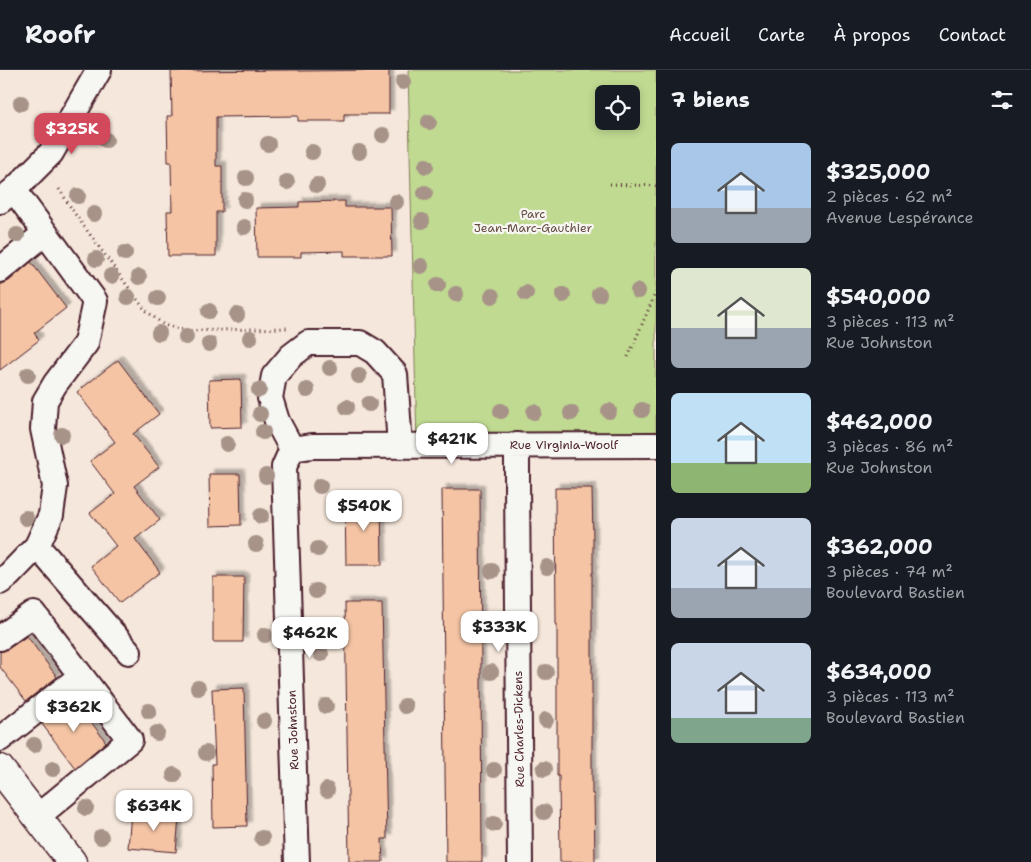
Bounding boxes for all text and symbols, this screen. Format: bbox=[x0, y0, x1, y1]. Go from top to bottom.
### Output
text: Roofr bbox=[25, 19, 96, 51]
text: Accueil bbox=[669, 23, 730, 47]
text: Carte bbox=[758, 23, 805, 47]
text: À propos bbox=[833, 23, 911, 47]
text: Contact bbox=[939, 23, 1006, 47]
map controls bbox=[595, 85, 640, 130]
button: locate bbox=[595, 85, 640, 130]
text: 7 biens bbox=[671, 86, 750, 114]
icon: filters bbox=[988, 86, 1016, 114]
pin: $325K bbox=[37, 112, 107, 155]
text: $325K bbox=[45, 118, 99, 139]
text: $325,000 bbox=[826, 158, 930, 186]
icon: home bbox=[711, 163, 771, 223]
text: 2 pièces · 62 m² bbox=[826, 186, 953, 207]
park label: Parc Jean-Marc-Gauthier bbox=[474, 206, 593, 236]
text: Avenue Lespérance bbox=[826, 207, 974, 228]
text: $540,000 bbox=[826, 283, 931, 311]
icon: home bbox=[711, 288, 771, 348]
text: 3 pièces · 113 m² bbox=[826, 311, 955, 332]
text: Rue Johnston bbox=[826, 332, 932, 353]
text: $462,000 bbox=[826, 408, 933, 436]
icon: home bbox=[711, 413, 771, 473]
pin: $421K bbox=[417, 422, 487, 465]
text: $421K bbox=[427, 428, 477, 449]
text: 3 pièces · 86 m² bbox=[826, 436, 953, 457]
street label: Rue Virginia-Woolf bbox=[510, 437, 619, 453]
text: Rue Johnston bbox=[826, 457, 932, 478]
pin: $540K bbox=[329, 490, 399, 532]
text: $540K bbox=[337, 495, 391, 516]
text: $362,000 bbox=[826, 533, 933, 561]
icon: home bbox=[711, 538, 771, 598]
text: 3 pièces · 74 m² bbox=[826, 561, 953, 582]
text: Boulevard Bastien bbox=[826, 582, 965, 603]
pin: $333K bbox=[464, 610, 534, 653]
pin: $462K bbox=[275, 616, 345, 659]
text: $333K bbox=[472, 616, 526, 637]
text: $462K bbox=[283, 622, 337, 643]
text: $634,000 bbox=[826, 658, 932, 686]
icon: home bbox=[711, 663, 771, 723]
street label: Rue Charles-Dickens bbox=[510, 670, 528, 788]
text: 3 pièces · 113 m² bbox=[826, 686, 955, 707]
pin: $362K bbox=[39, 690, 109, 733]
street label: Rue Johnston bbox=[284, 690, 302, 770]
text: $362K bbox=[47, 696, 101, 717]
text: Boulevard Bastien bbox=[826, 707, 965, 728]
pin: $634K bbox=[119, 790, 189, 832]
text: $634K bbox=[127, 795, 181, 816]

